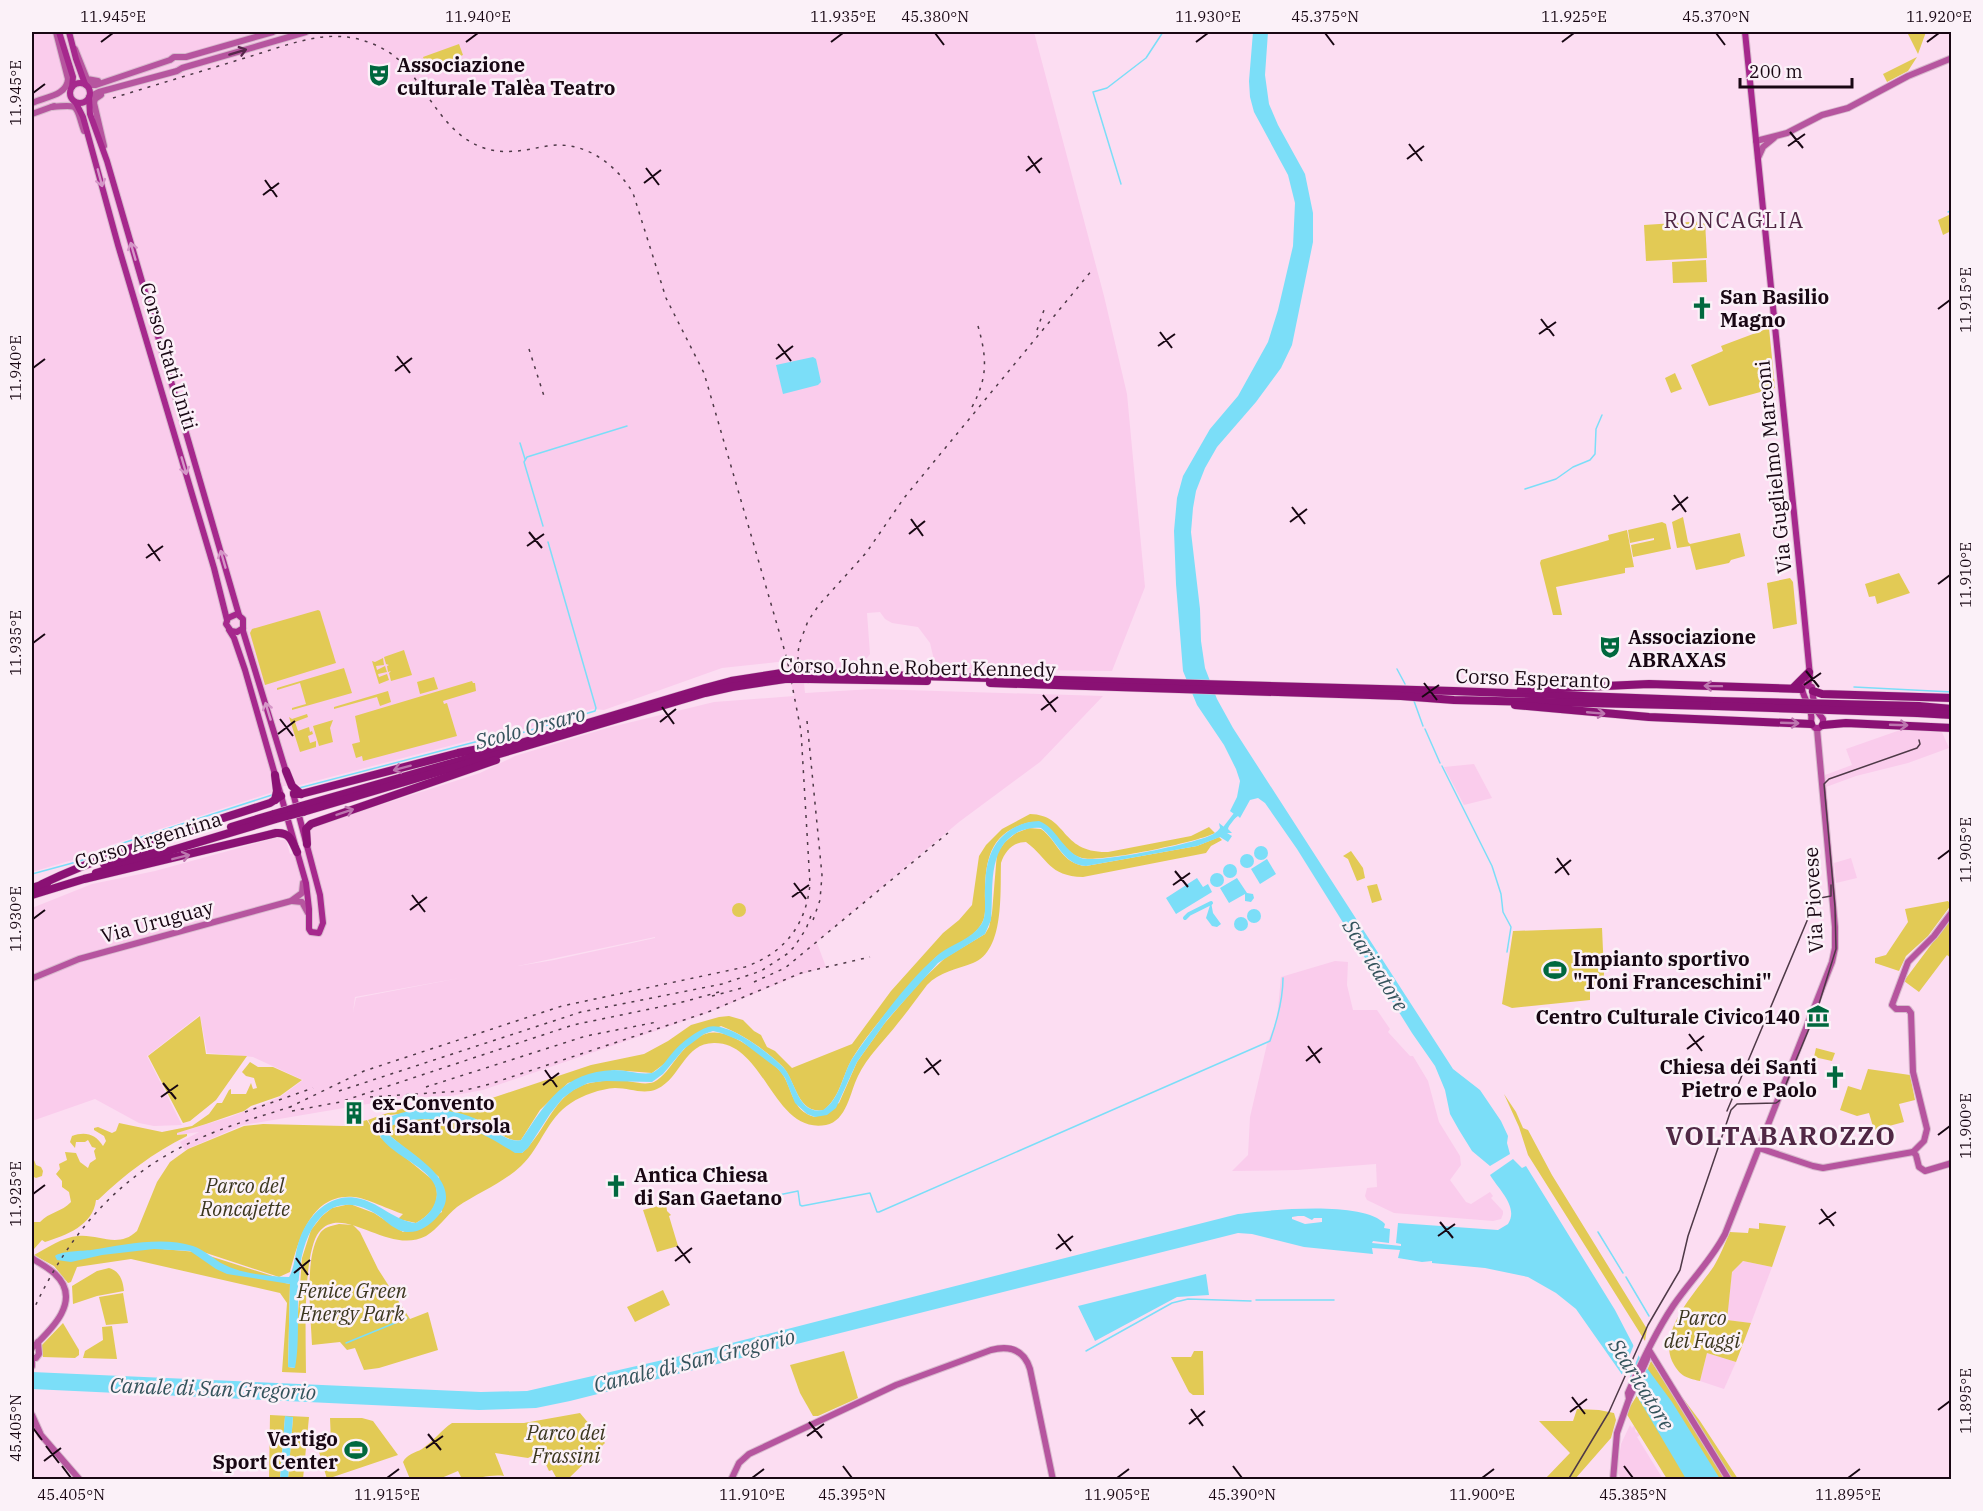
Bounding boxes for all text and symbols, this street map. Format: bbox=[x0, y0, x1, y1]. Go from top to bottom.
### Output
text: 11.945°E bbox=[80, 7, 146, 26]
text: 11.940°E bbox=[445, 7, 511, 26]
text: 11.935°E bbox=[810, 7, 876, 26]
text: 45.380°N bbox=[901, 7, 969, 26]
text: 11.930°E bbox=[1175, 7, 1241, 26]
text: 45.375°N bbox=[1291, 7, 1359, 26]
text: 11.925°E bbox=[1541, 7, 1607, 26]
text: 45.370°N bbox=[1682, 7, 1750, 26]
text: 11.920°E bbox=[1906, 7, 1972, 26]
one-way arrow bbox=[228, 46, 247, 57]
place label: Associazione culturale Talèa Teatro bbox=[397, 51, 615, 101]
scale bar bbox=[1740, 51, 1852, 89]
text: 11.945°E bbox=[6, 60, 25, 126]
text: 200 m bbox=[1749, 60, 1803, 83]
theatre icon: Associazione culturale Talèa Teatro bbox=[366, 62, 392, 88]
one-way arrow bbox=[95, 168, 106, 187]
district label: RONCAGLIA bbox=[1663, 205, 1805, 234]
one-way arrow bbox=[127, 242, 138, 261]
text: 11.915°E bbox=[1956, 267, 1975, 333]
street label: Corso Stati Uniti bbox=[134, 279, 204, 433]
place label: San Basilio Magno bbox=[1720, 283, 1829, 333]
church icon: San Basilio Magno bbox=[1689, 295, 1715, 321]
text: 11.940°E bbox=[6, 335, 25, 401]
street label: Via Guglielmo Marconi bbox=[1748, 359, 1798, 575]
one-way arrow bbox=[179, 456, 190, 475]
text: 11.910°E bbox=[1956, 542, 1975, 608]
one-way arrow bbox=[217, 550, 228, 569]
text: 11.935°E bbox=[6, 610, 25, 676]
place label: Associazione ABRAXAS bbox=[1628, 623, 1756, 673]
theatre icon: Associazione ABRAXAS bbox=[1597, 634, 1623, 660]
street label: Corso John e Robert Kennedy bbox=[780, 651, 1056, 683]
street label: Corso Esperanto bbox=[1455, 662, 1611, 694]
one-way arrow bbox=[1703, 680, 1723, 691]
water label: Scolo Orsaro bbox=[471, 699, 588, 755]
one-way arrow bbox=[262, 702, 273, 721]
one-way arrow bbox=[1585, 708, 1605, 719]
one-way arrow bbox=[1780, 717, 1800, 728]
one-way arrow bbox=[1888, 720, 1908, 731]
one-way arrow bbox=[393, 762, 412, 774]
street label: Corso Argentina bbox=[71, 805, 225, 875]
one-way arrow bbox=[335, 805, 354, 816]
text: 11.905°E bbox=[1956, 817, 1975, 883]
street label: Via Piovese bbox=[1797, 846, 1829, 954]
one-way arrow bbox=[171, 850, 190, 862]
text: 11.930°E bbox=[6, 886, 25, 952]
street label: Via Uruguay bbox=[98, 893, 217, 949]
water label: Scaricatore bbox=[1336, 913, 1416, 1017]
place label: Impianto sportivo "Toni Franceschini" bbox=[1573, 945, 1772, 995]
sports icon: Impianto sportivo "Toni Franceschini" bbox=[1542, 957, 1568, 983]
place label: Centro Culturale Civico140 bbox=[1536, 1003, 1800, 1030]
museum icon: Centro Culturale Civico140 bbox=[1805, 1003, 1831, 1029]
place label: Chiesa dei Santi Pietro e Paolo bbox=[1660, 1053, 1817, 1103]
church icon: Chiesa dei Santi Pietro e Paolo bbox=[1822, 1064, 1848, 1090]
place label: ex-Convento di Sant'Orsola bbox=[372, 1089, 511, 1139]
text: 11.900°E bbox=[1956, 1093, 1975, 1159]
building icon: ex-Convento di Sant'Orsola bbox=[341, 1100, 367, 1126]
district label: VOLTABAROZZO bbox=[1665, 1118, 1897, 1152]
text: 11.925°E bbox=[6, 1161, 25, 1227]
place label: Antica Chiesa di San Gaetano bbox=[634, 1161, 782, 1211]
park label: Parco del Roncajette bbox=[199, 1172, 290, 1222]
church icon: Antica Chiesa di San Gaetano bbox=[603, 1173, 629, 1199]
park label: Fenice Green Energy Park bbox=[296, 1277, 408, 1327]
park label: Parco dei Faggi bbox=[1664, 1304, 1740, 1354]
water label: Canale di San Gregorio bbox=[590, 1321, 798, 1399]
water label: Scaricatore bbox=[1602, 1332, 1682, 1436]
text: 11.895°E bbox=[1956, 1368, 1975, 1434]
water label: Canale di San Gregorio bbox=[109, 1370, 317, 1406]
text: 45.405°N bbox=[6, 1394, 25, 1462]
park label: Parco dei Frassini bbox=[525, 1419, 606, 1469]
place label: Vertigo Sport Center bbox=[213, 1425, 338, 1475]
sports icon: Vertigo Sport Center bbox=[343, 1437, 369, 1463]
text: 45.405°N bbox=[37, 1485, 105, 1504]
text: 11.915°E bbox=[354, 1485, 420, 1504]
text: 11.910°E bbox=[719, 1485, 785, 1504]
text: 45.395°N bbox=[818, 1485, 886, 1504]
text: 11.905°E bbox=[1084, 1485, 1150, 1504]
text: 45.390°N bbox=[1208, 1485, 1276, 1504]
text: 11.900°E bbox=[1449, 1485, 1515, 1504]
text: 45.385°N bbox=[1599, 1485, 1667, 1504]
text: 11.895°E bbox=[1815, 1485, 1881, 1504]

